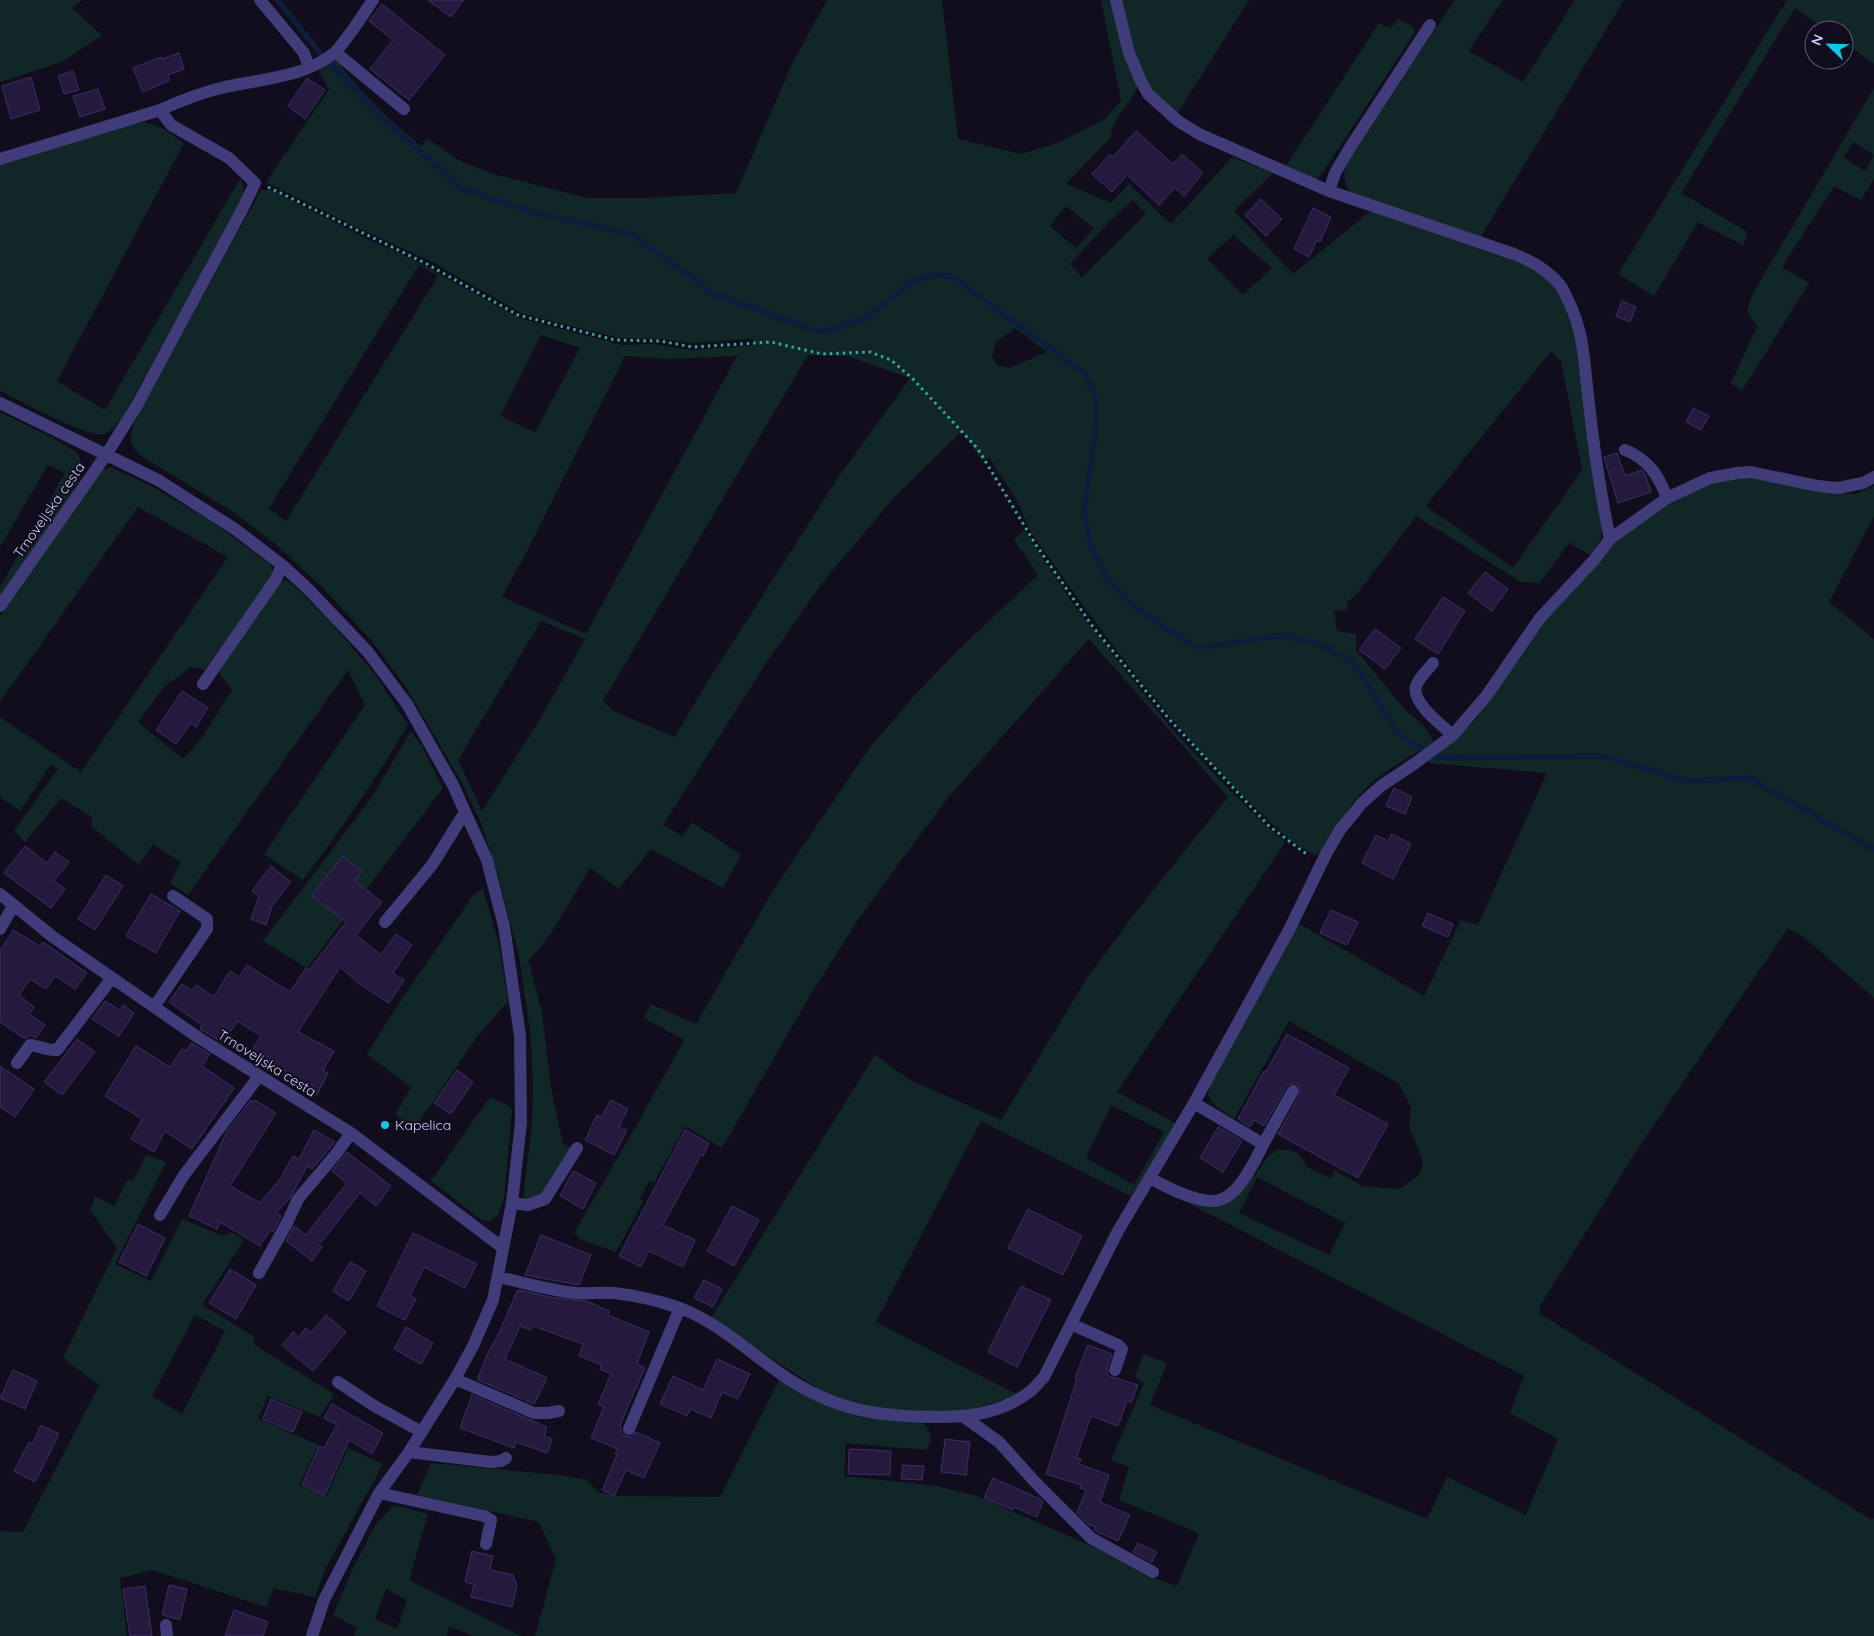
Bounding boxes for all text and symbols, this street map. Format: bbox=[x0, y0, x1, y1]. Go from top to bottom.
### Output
north arrow bbox=[1804, 20, 1854, 70]
text: N bbox=[1807, 32, 1827, 48]
street label: Trnoveljska cesta bbox=[9, 459, 89, 561]
street label: Trnoveljska cesta bbox=[214, 1025, 320, 1101]
place label: Kapelica bbox=[395, 1116, 451, 1134]
marker: Kapelica bbox=[379, 1119, 391, 1131]

